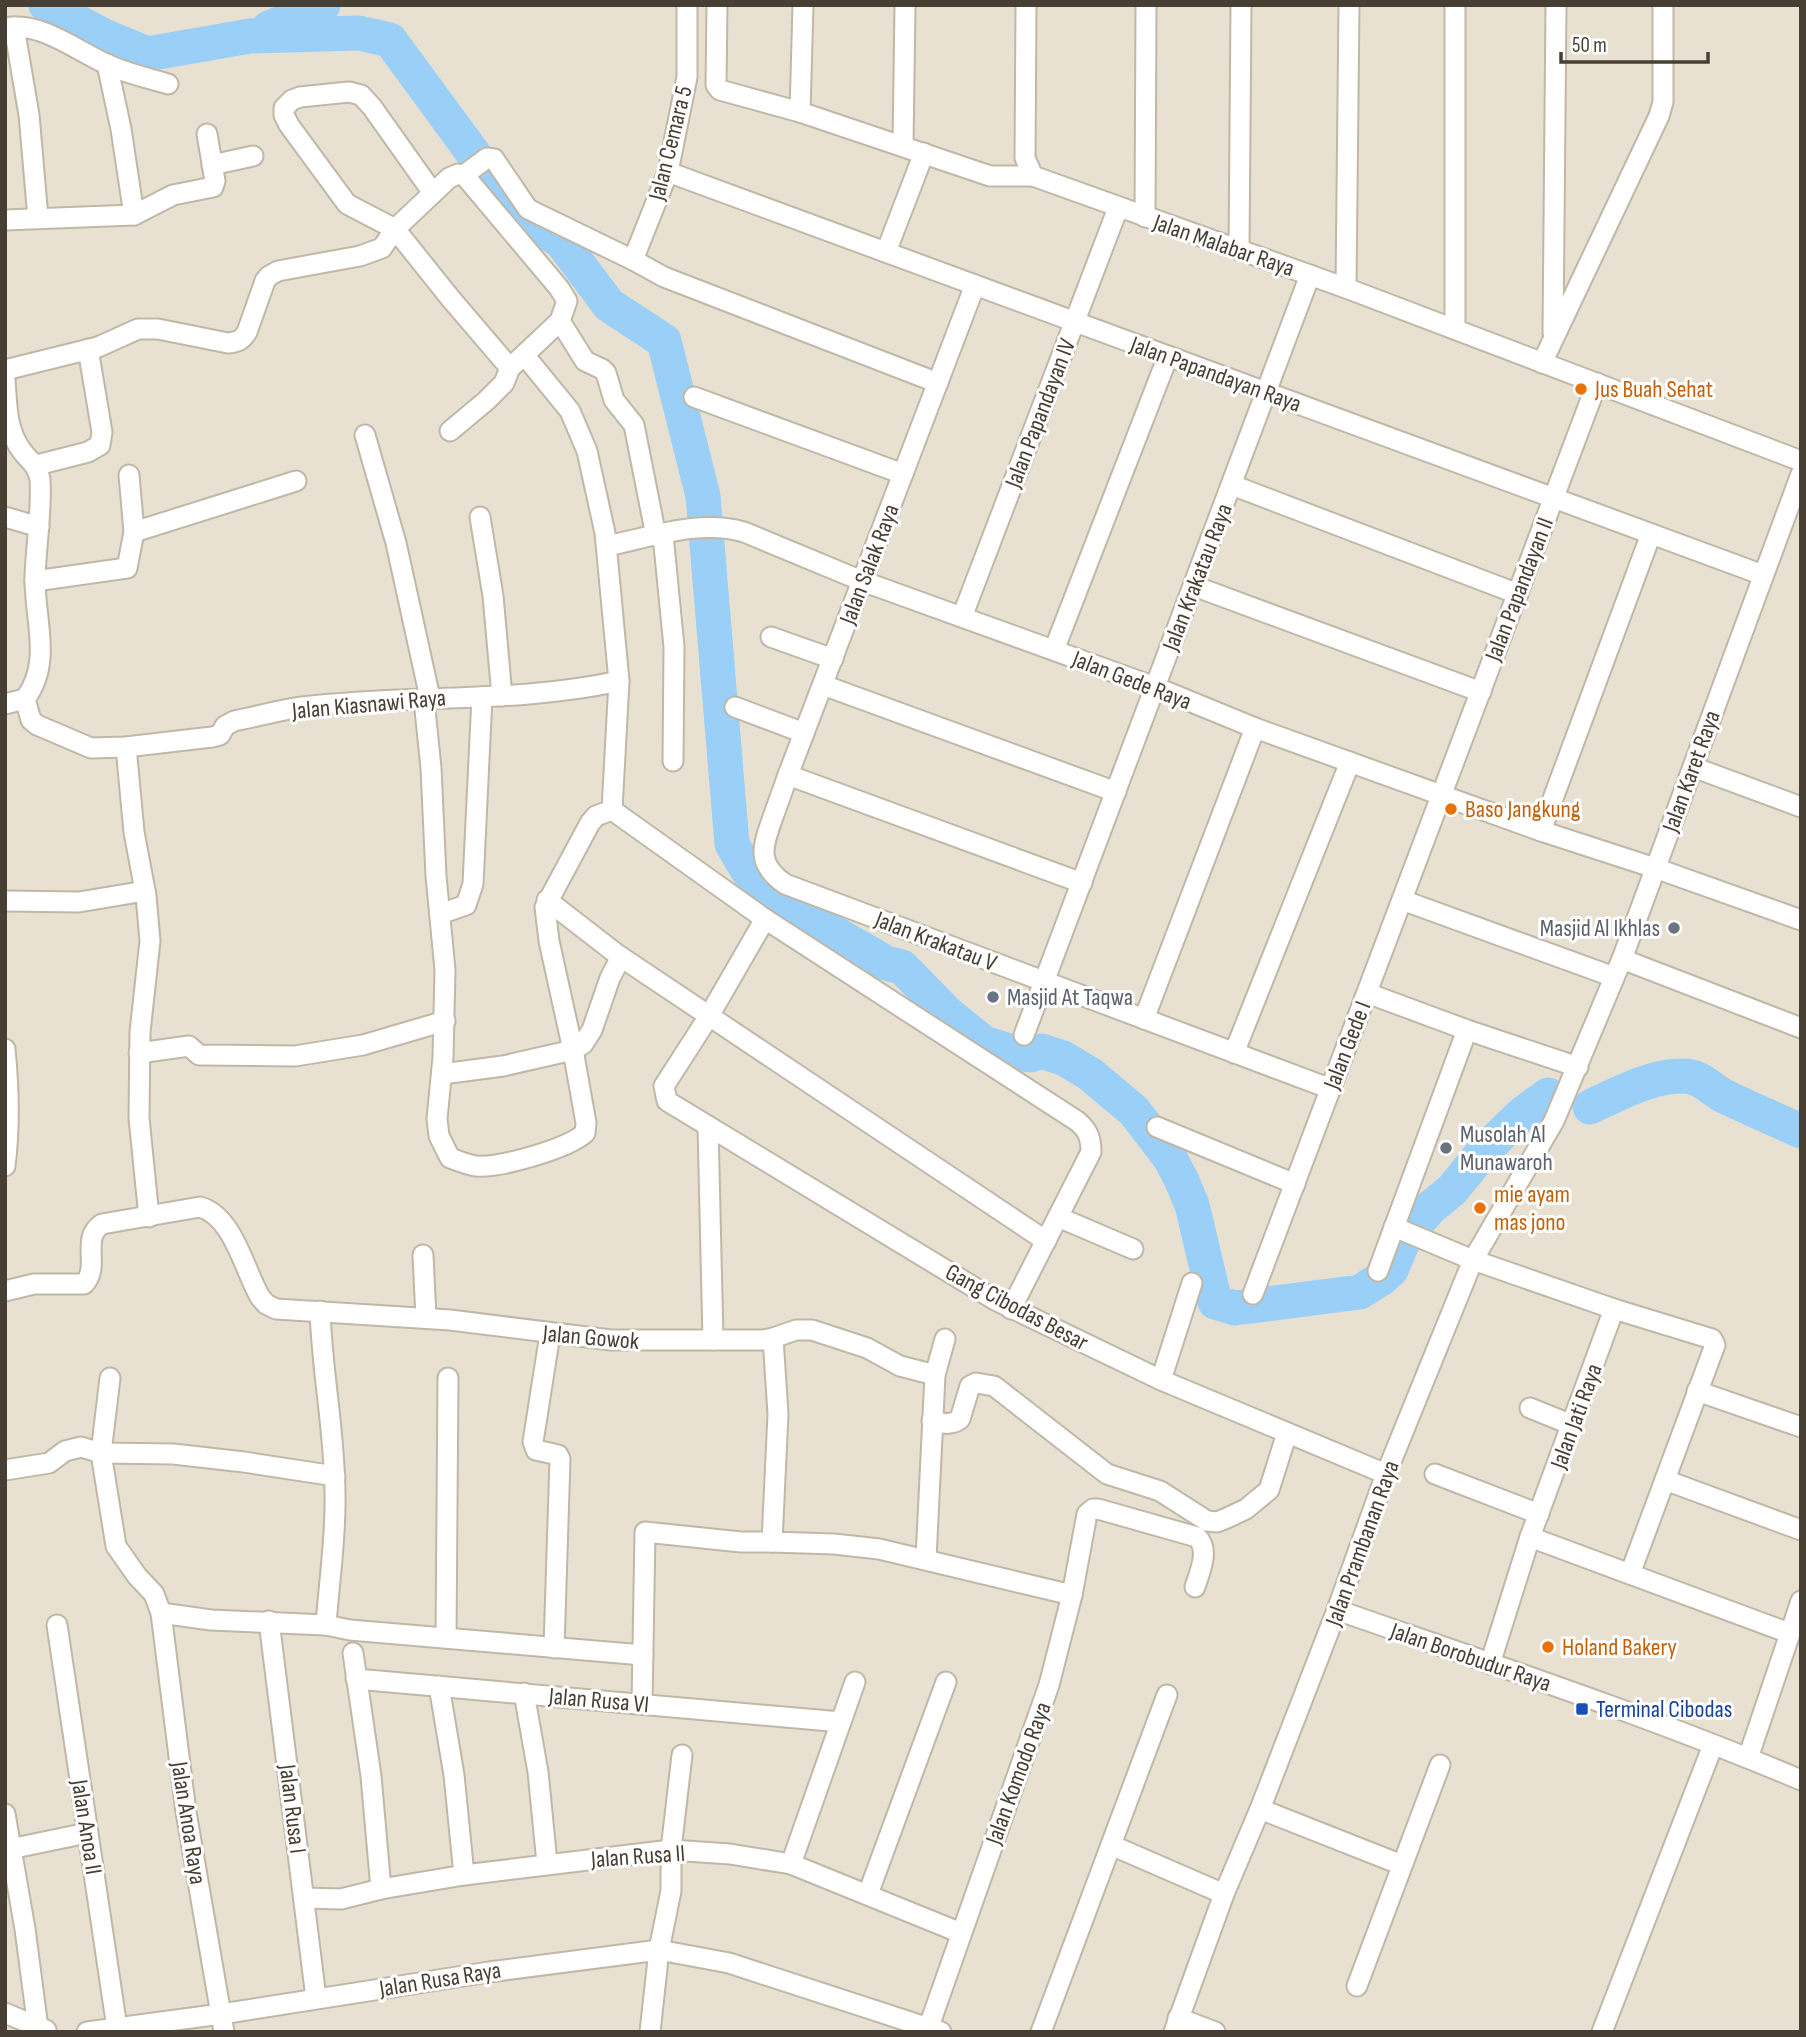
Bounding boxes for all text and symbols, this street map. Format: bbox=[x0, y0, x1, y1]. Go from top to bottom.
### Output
scale bar bbox=[1561, 21, 1708, 65]
text: 50 m bbox=[1572, 33, 1607, 58]
street label: Jalan Cemara 5 bbox=[642, 83, 699, 204]
street label: Jalan Malabar Raya bbox=[1149, 208, 1298, 283]
street label: Jalan Papandayan Raya bbox=[1125, 330, 1305, 419]
street label: Jalan Papandayan IV bbox=[998, 334, 1082, 493]
place label: Jus Buah Sehat bbox=[1594, 375, 1713, 404]
marker: Jus Buah Sehat bbox=[1573, 381, 1589, 397]
street label: Jalan Salak Raya bbox=[833, 500, 906, 629]
street label: Jalan Krakatau Raya bbox=[1156, 500, 1239, 656]
street label: Jalan Papandayan II bbox=[1478, 513, 1560, 666]
street label: Jalan Gede Raya bbox=[1067, 644, 1195, 716]
street label: Jalan Kiasnawi Raya bbox=[290, 683, 447, 726]
street label: Jalan Karet Raya bbox=[1656, 706, 1727, 837]
place label: Baso Jangkung bbox=[1465, 795, 1580, 824]
marker: Baso Jangkung bbox=[1443, 801, 1459, 817]
street label: Jalan Krakatau V bbox=[870, 905, 1001, 978]
place label: Masjid Al Ikhlas bbox=[1540, 914, 1660, 943]
marker: Masjid Al Ikhlas bbox=[1666, 920, 1682, 936]
place label: Masjid At Taqwa bbox=[1007, 983, 1133, 1012]
marker: Masjid At Taqwa bbox=[985, 989, 1001, 1005]
street label: Jalan Gede I bbox=[1317, 997, 1377, 1094]
place label: Musolah Al Munawaroh bbox=[1460, 1120, 1553, 1177]
marker: Musolah Al Munawaroh bbox=[1438, 1140, 1454, 1156]
place label: mie ayam mas jono bbox=[1494, 1180, 1570, 1237]
marker: mie ayam mas jono bbox=[1472, 1200, 1488, 1216]
street label: Gang Cibodas Besar bbox=[940, 1258, 1093, 1357]
street label: Jalan Gowok bbox=[541, 1319, 640, 1356]
street label: Jalan Jati Raya bbox=[1544, 1360, 1609, 1474]
street label: Jalan Prambanan Raya bbox=[1319, 1456, 1406, 1631]
street label: Jalan Borobudur Raya bbox=[1386, 1616, 1555, 1698]
place label: Holand Bakery bbox=[1562, 1633, 1677, 1662]
marker: Holand Bakery bbox=[1540, 1639, 1556, 1655]
street label: Jalan Rusa VI bbox=[547, 1682, 650, 1719]
place label: Terminal Cibodas bbox=[1596, 1695, 1732, 1724]
street label: Jalan Komodo Raya bbox=[979, 1698, 1058, 1849]
marker: Terminal Cibodas bbox=[1574, 1701, 1590, 1717]
street label: Jalan Anoa Raya bbox=[164, 1759, 213, 1887]
street label: Jalan Rusa I bbox=[273, 1762, 312, 1855]
street label: Jalan Anoa II bbox=[65, 1777, 108, 1877]
street label: Jalan Rusa II bbox=[589, 1839, 686, 1874]
street label: Jalan Rusa Raya bbox=[376, 1956, 503, 2004]

